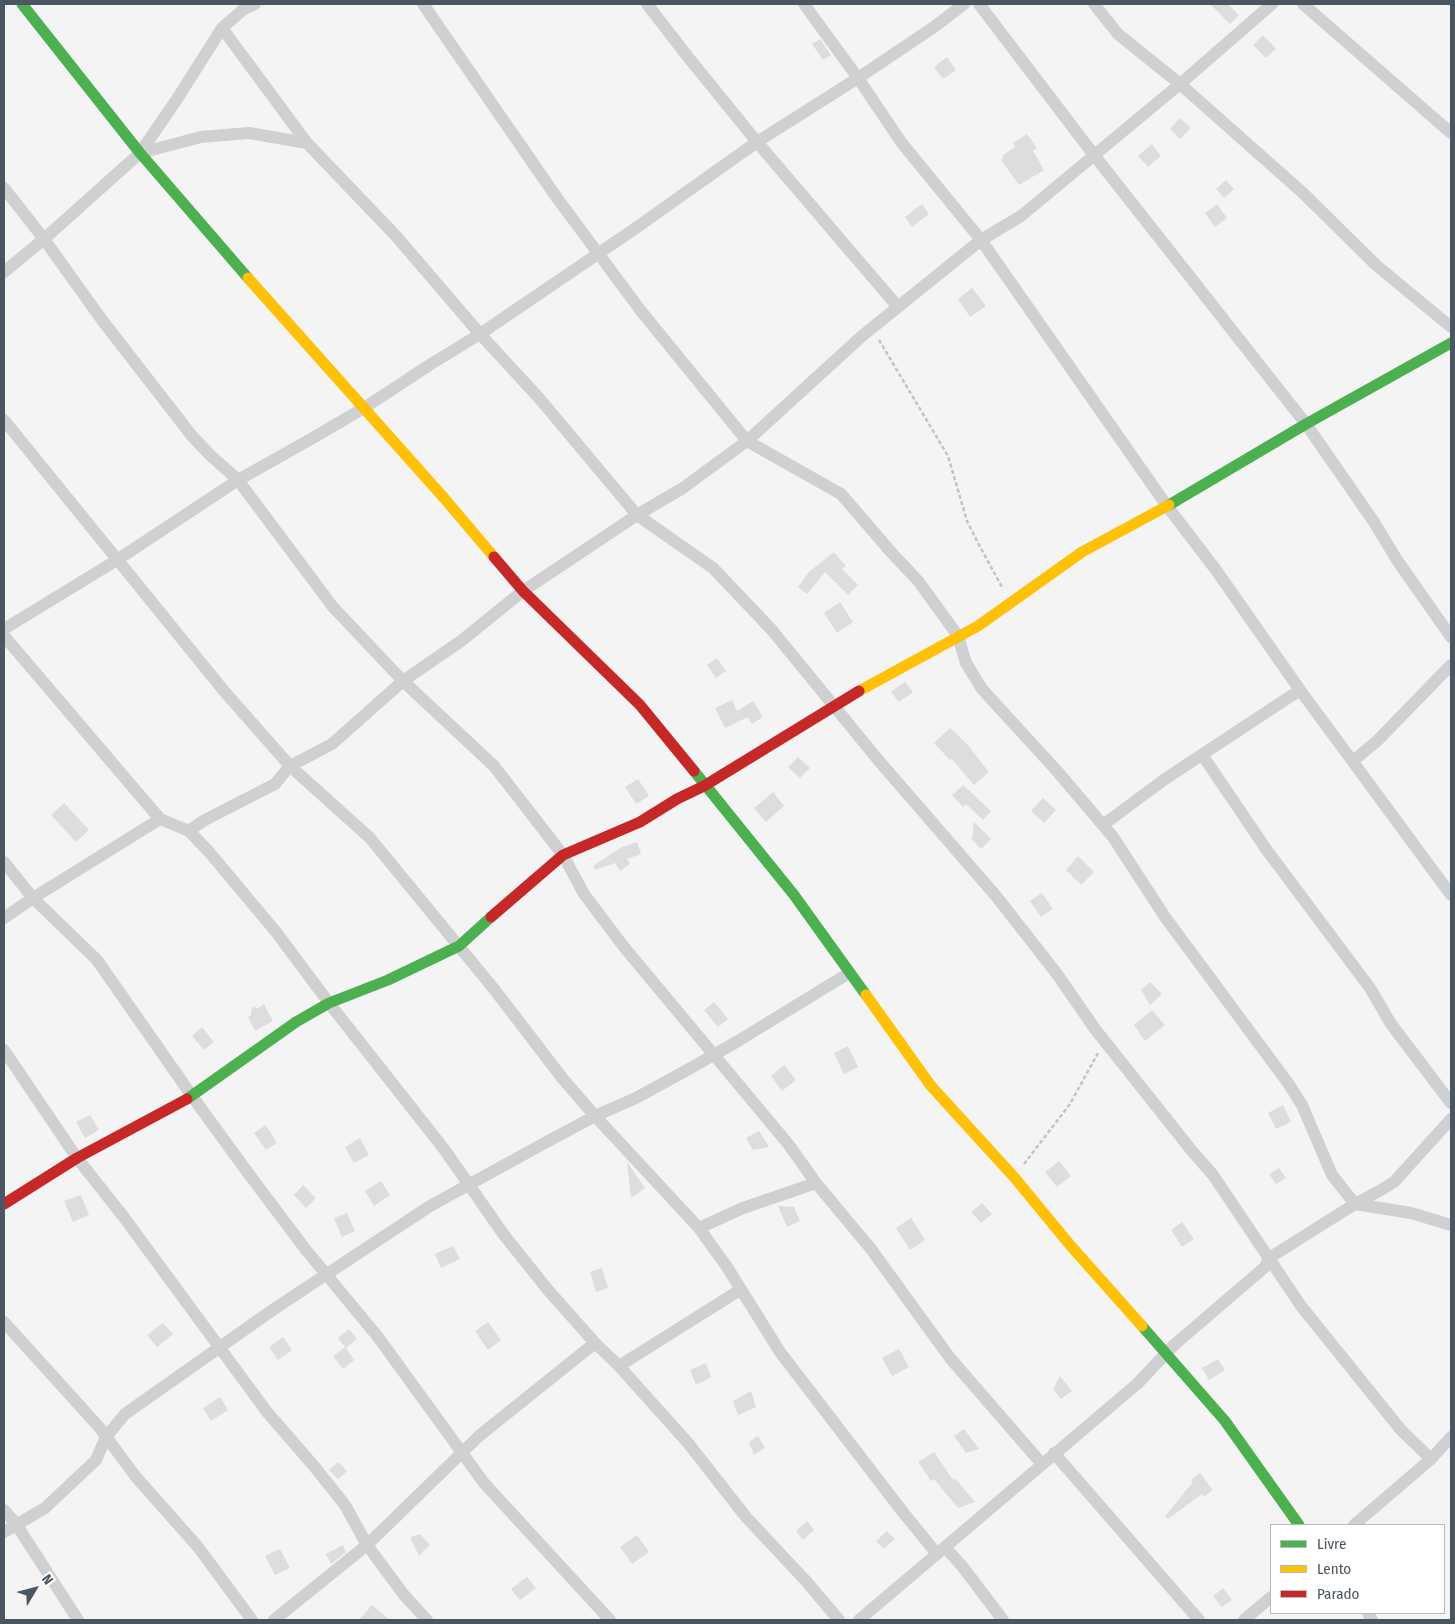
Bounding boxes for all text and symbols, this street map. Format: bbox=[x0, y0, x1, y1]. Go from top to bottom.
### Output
legend bbox=[1270, 1524, 1445, 1614]
text: Livre bbox=[1317, 1535, 1346, 1553]
text: Lento bbox=[1317, 1560, 1351, 1578]
north arrow bbox=[10, 1564, 60, 1614]
text: N bbox=[38, 1571, 57, 1588]
text: Parado bbox=[1317, 1585, 1359, 1603]

